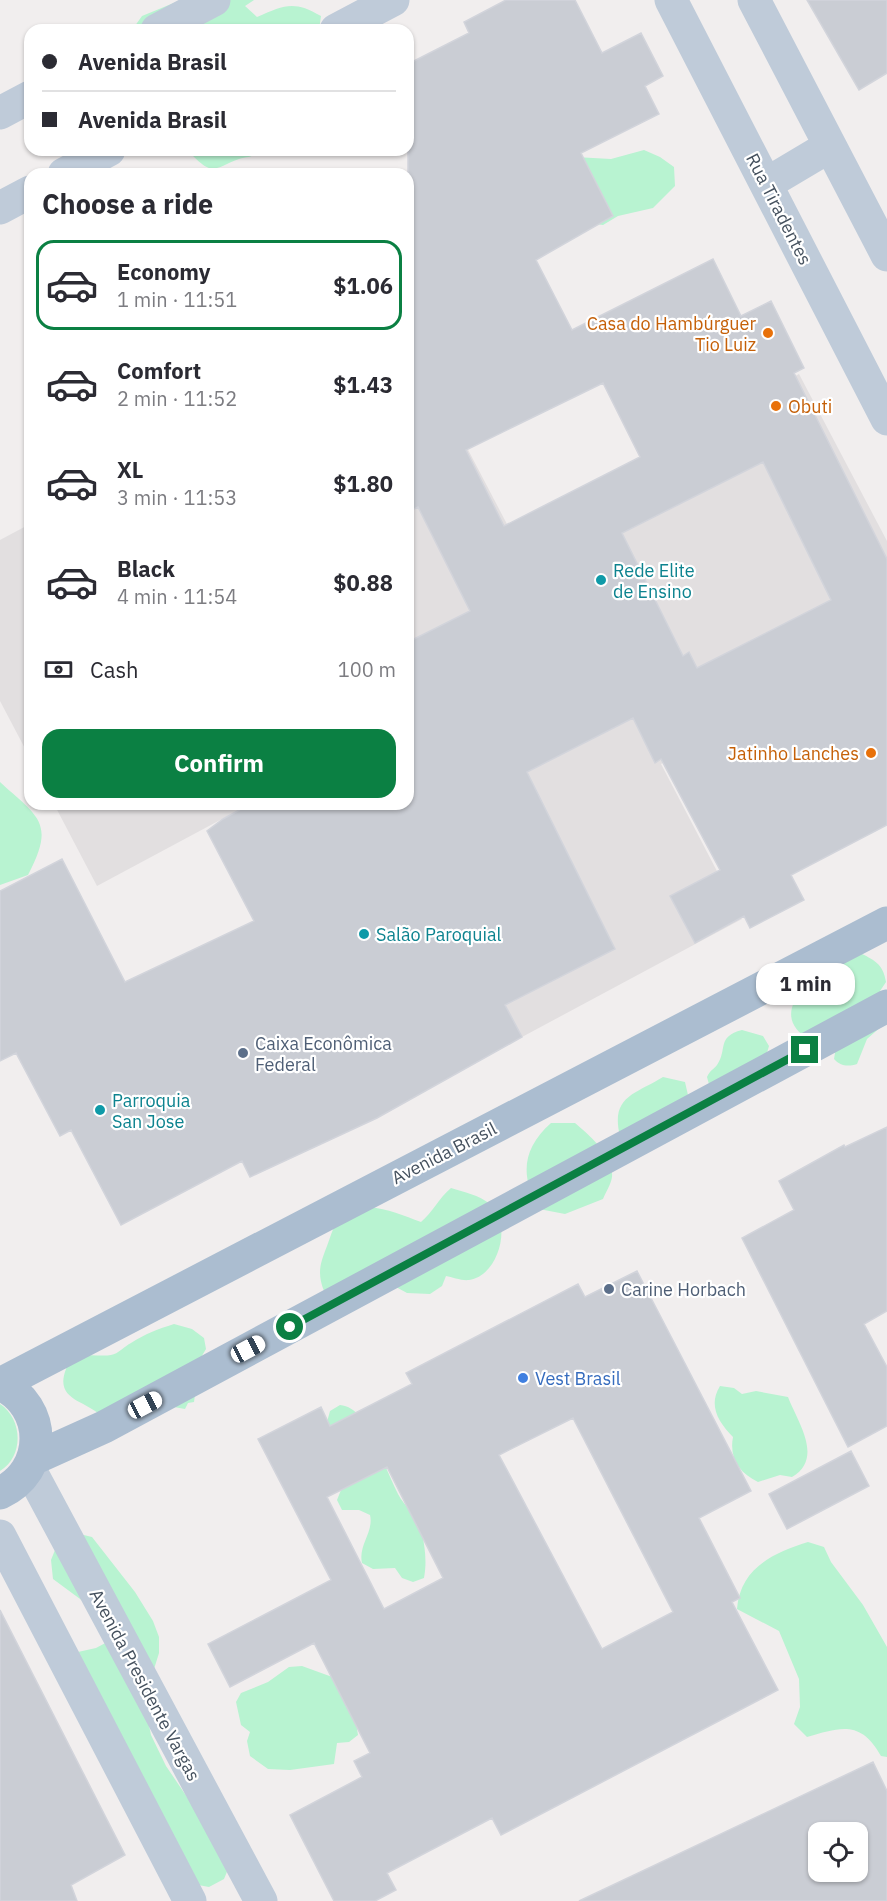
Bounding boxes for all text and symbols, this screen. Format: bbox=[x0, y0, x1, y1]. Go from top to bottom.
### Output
text: Avenida Brasil bbox=[78, 47, 227, 76]
text: Avenida Brasil bbox=[78, 105, 227, 134]
street label: Rua Tiradentes bbox=[741, 149, 817, 269]
text: Choose a ride bbox=[42, 186, 213, 221]
text: Economy bbox=[117, 257, 211, 286]
icon: car bbox=[45, 258, 99, 312]
text: $1.06 bbox=[333, 271, 393, 300]
text: 1 min · 11:51 bbox=[117, 286, 237, 313]
place label: Casa do Hambúrguer Tio Luiz bbox=[587, 312, 756, 356]
marker: Casa do Hambúrguer Tio Luiz bbox=[761, 326, 775, 340]
text: Comfort bbox=[117, 356, 201, 385]
icon: car bbox=[45, 357, 99, 411]
text: $1.43 bbox=[333, 370, 393, 399]
text: 2 min · 11:52 bbox=[117, 385, 237, 412]
place label: Obuti bbox=[788, 395, 832, 418]
marker: Obuti bbox=[769, 399, 783, 413]
text: XL bbox=[117, 455, 143, 484]
icon: car bbox=[45, 456, 99, 510]
text: $1.80 bbox=[333, 469, 393, 498]
text: 3 min · 11:53 bbox=[117, 484, 237, 511]
text: Black bbox=[117, 554, 175, 583]
icon: car bbox=[45, 555, 99, 609]
place label: Rede Elite de Ensino bbox=[613, 559, 695, 603]
text: $0.88 bbox=[333, 568, 393, 597]
marker: Rede Elite de Ensino bbox=[594, 573, 608, 587]
text: 4 min · 11:54 bbox=[117, 583, 237, 610]
icon: cash bbox=[42, 653, 75, 686]
text: Cash bbox=[90, 655, 139, 684]
text: 100 m bbox=[338, 656, 396, 683]
button: Confirm bbox=[42, 729, 396, 798]
place label: Jatinho Lanches bbox=[728, 742, 859, 765]
marker: Jatinho Lanches bbox=[864, 746, 878, 760]
place label: Salão Paroquial bbox=[376, 923, 502, 946]
marker: Salão Paroquial bbox=[357, 927, 371, 941]
callout: 1 min bbox=[756, 963, 854, 1005]
text: 1 min bbox=[779, 970, 832, 997]
place label: Caixa Econômica Federal bbox=[255, 1032, 392, 1076]
route end bbox=[791, 1036, 818, 1063]
marker: Caixa Econômica Federal bbox=[236, 1046, 250, 1060]
place label: Parroquia San Jose bbox=[112, 1089, 191, 1133]
marker: Parroquia San Jose bbox=[93, 1103, 107, 1117]
street label: Avenida Brasil bbox=[388, 1117, 500, 1189]
place label: Carine Horbach bbox=[621, 1278, 746, 1301]
marker: Carine Horbach bbox=[602, 1282, 616, 1296]
route start bbox=[276, 1313, 303, 1340]
car bbox=[228, 1333, 268, 1365]
place label: Vest Brasil bbox=[535, 1367, 621, 1390]
marker: Vest Brasil bbox=[516, 1371, 530, 1385]
car bbox=[125, 1389, 165, 1421]
street label: Avenida Presidente Vargas bbox=[85, 1585, 205, 1785]
map controls bbox=[808, 1822, 868, 1882]
button: locate bbox=[808, 1822, 868, 1882]

